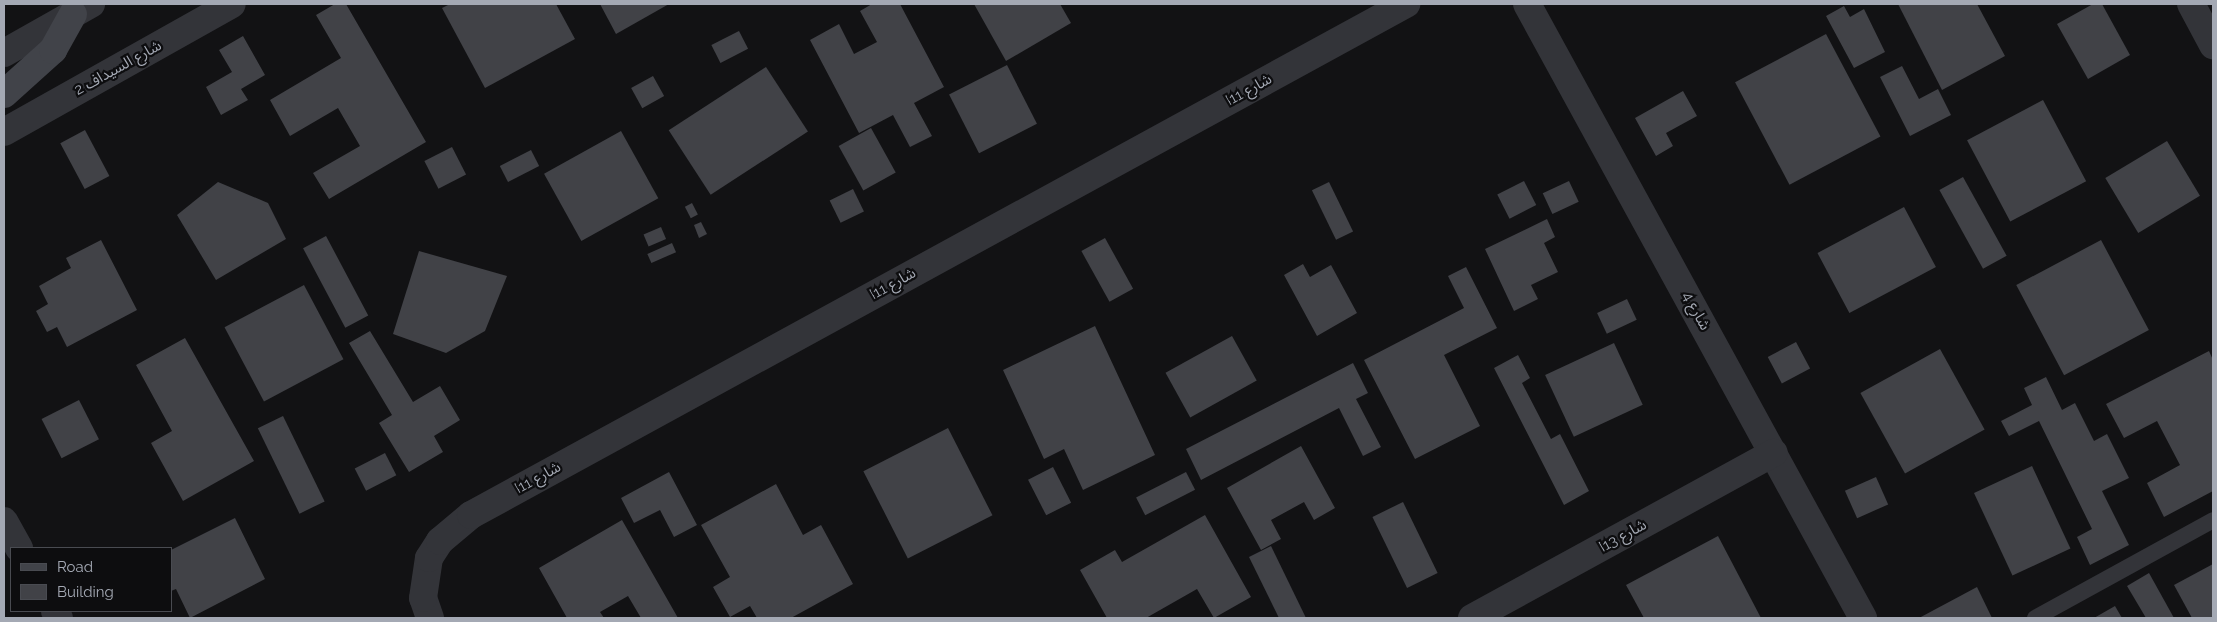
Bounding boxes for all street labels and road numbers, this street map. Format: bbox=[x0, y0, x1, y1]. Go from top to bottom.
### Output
street label: شارع السيداف 2 bbox=[71, 37, 165, 99]
street label: شارع 11ا bbox=[1223, 70, 1275, 110]
street label: شارع 11ا bbox=[867, 264, 919, 304]
street label: شارع 4 bbox=[1678, 289, 1714, 333]
street label: شارع 11ا bbox=[512, 458, 564, 498]
street label: شارع 13ا bbox=[1596, 516, 1650, 556]

